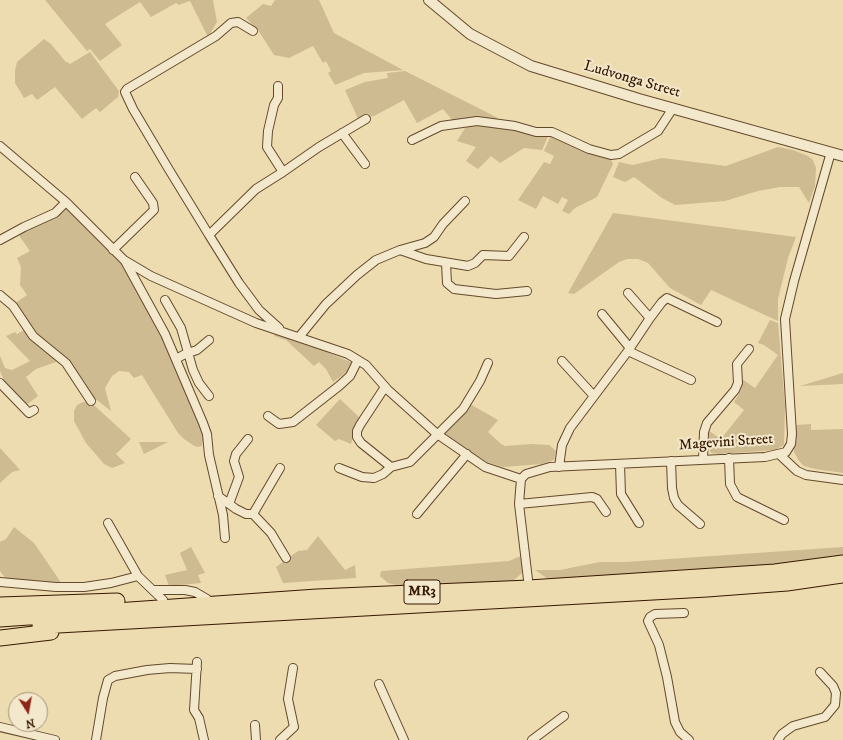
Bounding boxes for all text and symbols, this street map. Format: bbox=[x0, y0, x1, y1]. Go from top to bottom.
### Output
street label: Ludvonga Street bbox=[582, 58, 682, 102]
street label: Magevini Street bbox=[678, 431, 774, 455]
road number: MR3 bbox=[404, 580, 440, 604]
north arrow bbox=[8, 692, 48, 732]
text: N bbox=[24, 715, 36, 731]

